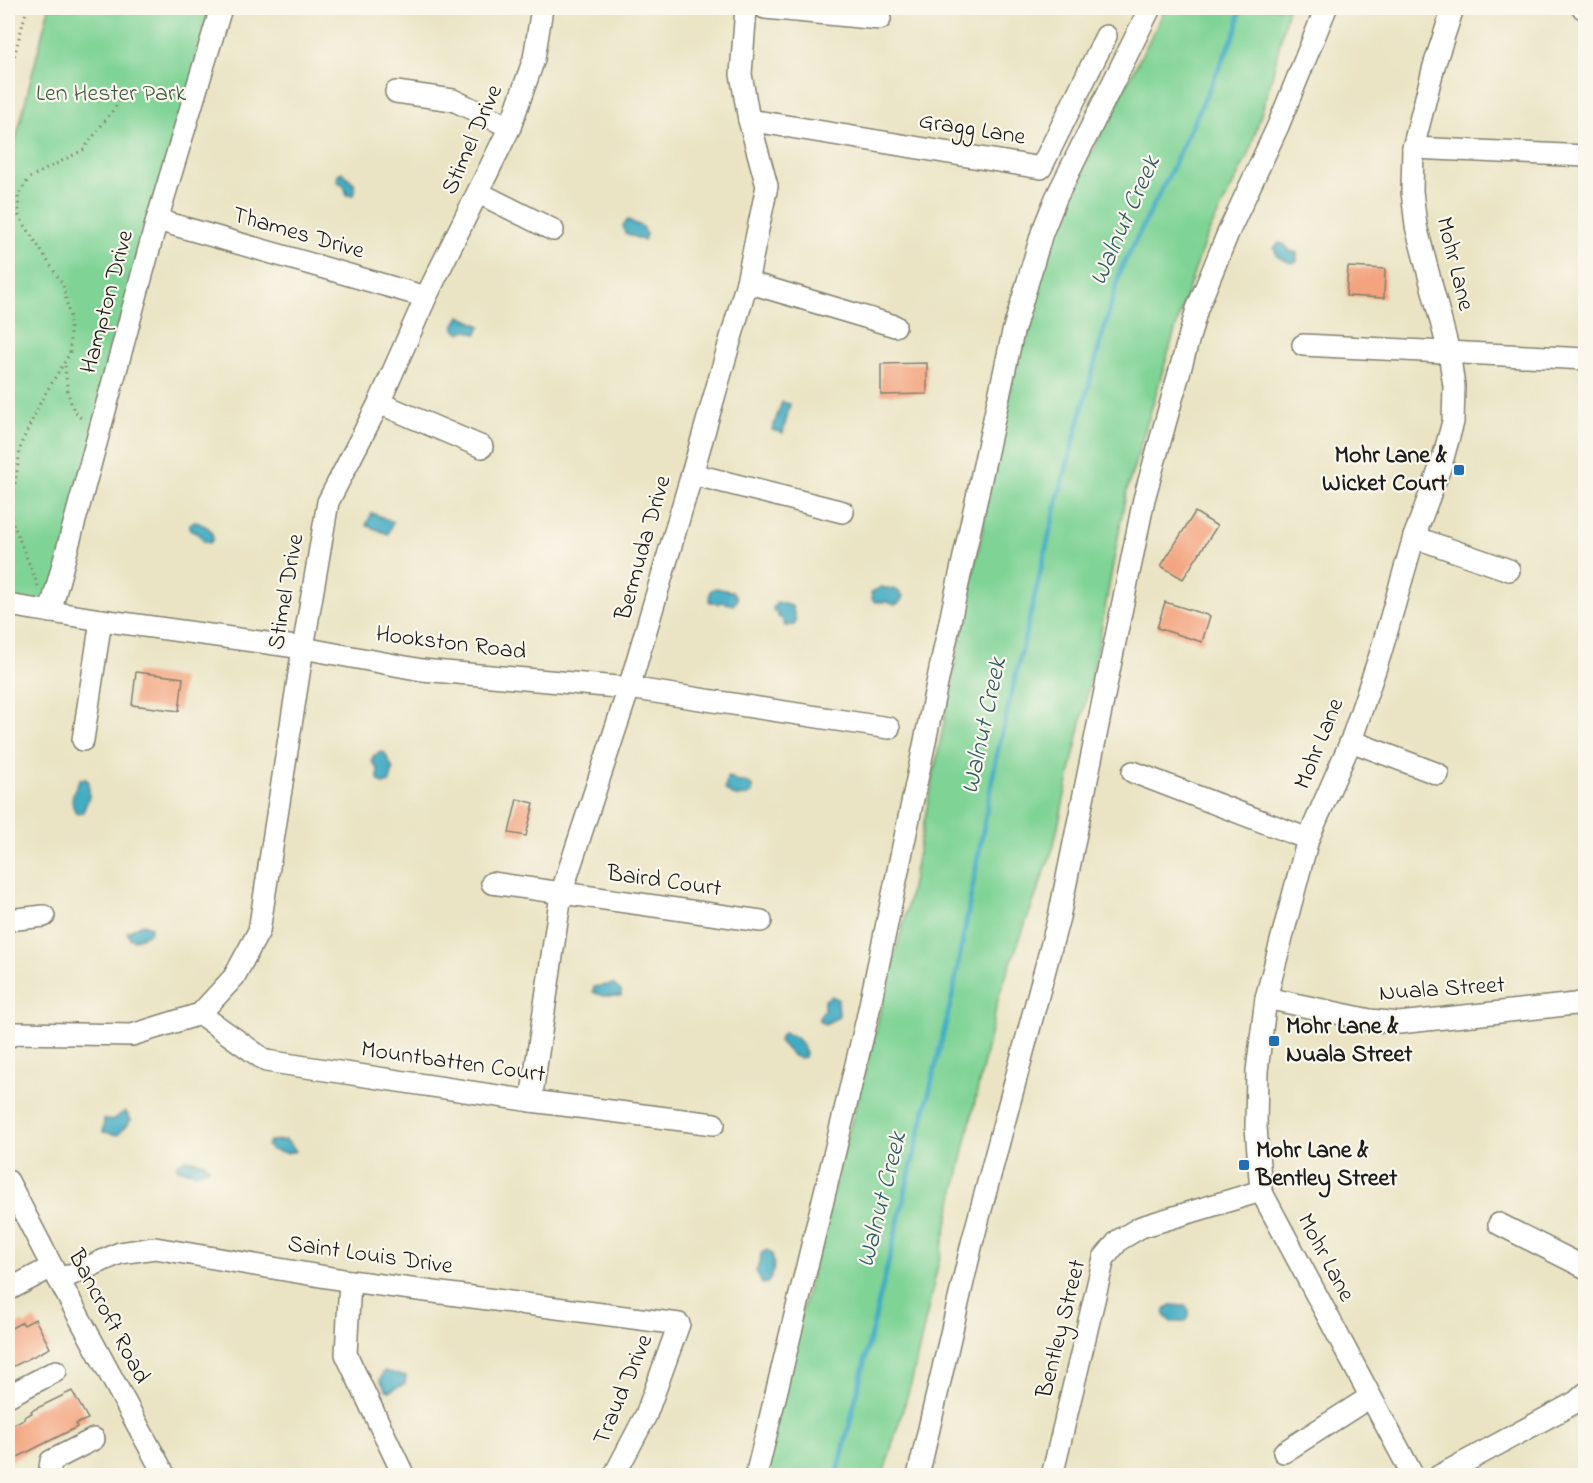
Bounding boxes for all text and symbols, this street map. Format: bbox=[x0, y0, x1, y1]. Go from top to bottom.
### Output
park label: Len Hester Park bbox=[36, 77, 186, 112]
street label: Stimel Drive bbox=[433, 79, 513, 201]
street label: Gragg Lane bbox=[916, 104, 1028, 156]
water label: Walnut Creek bbox=[1080, 149, 1172, 292]
street label: Thames Drive bbox=[228, 198, 368, 270]
street label: Mohr Lane bbox=[1425, 213, 1483, 315]
street label: Hampton Drive bbox=[72, 226, 144, 378]
place label: Mohr Lane & Wicket Court bbox=[1322, 439, 1448, 502]
marker: Mohr Lane & Wicket Court bbox=[1452, 463, 1466, 477]
street label: Bermuda Drive bbox=[606, 471, 681, 625]
street label: Stimel Drive bbox=[260, 531, 314, 653]
street label: Hookston Road bbox=[374, 617, 529, 671]
water label: Walnut Creek bbox=[952, 653, 1018, 798]
street label: Mohr Lane bbox=[1286, 693, 1354, 795]
street label: Baird Court bbox=[604, 857, 723, 907]
street label: Nuala Street bbox=[1378, 968, 1506, 1012]
place label: Mohr Lane & Nuala Street bbox=[1286, 1010, 1413, 1073]
street label: Mountbatten Court bbox=[359, 1033, 547, 1093]
marker: Mohr Lane & Nuala Street bbox=[1267, 1034, 1281, 1048]
water label: Walnut Creek bbox=[848, 1127, 919, 1272]
place label: Mohr Lane & Bentley Street bbox=[1255, 1134, 1398, 1198]
marker: Mohr Lane & Bentley Street bbox=[1237, 1158, 1251, 1172]
street label: Mohr Lane bbox=[1287, 1208, 1363, 1309]
street label: Saint Louis Drive bbox=[285, 1227, 455, 1285]
street label: Bancroft Road bbox=[57, 1243, 158, 1391]
street label: Bentley Street bbox=[1028, 1256, 1097, 1403]
street label: Traud Drive bbox=[585, 1329, 663, 1451]

